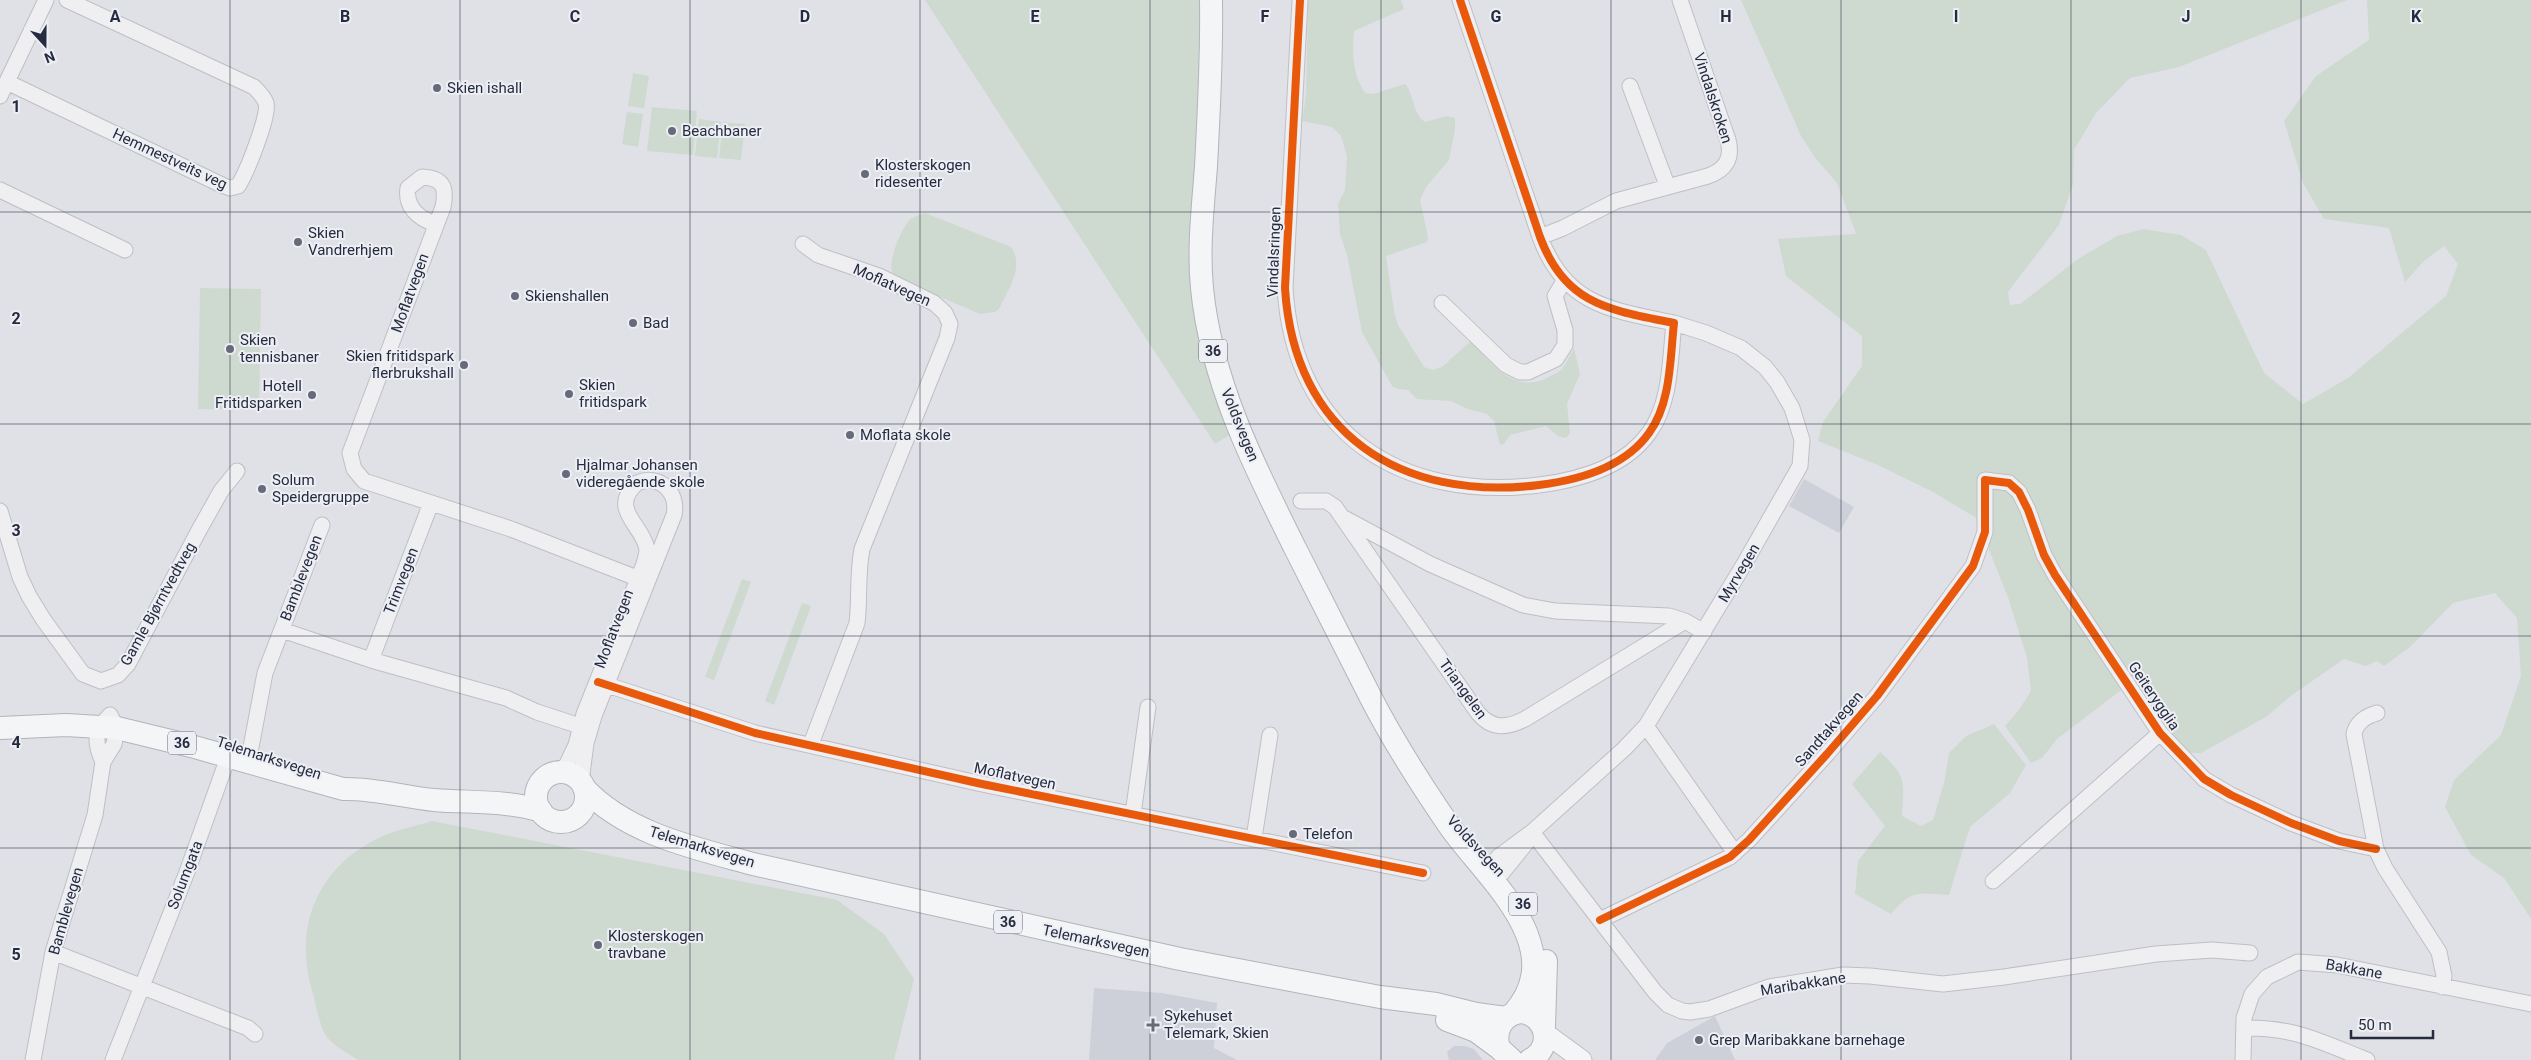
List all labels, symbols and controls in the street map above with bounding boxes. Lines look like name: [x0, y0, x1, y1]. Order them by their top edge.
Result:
text: A: [110, 7, 121, 26]
text: B: [340, 7, 350, 26]
text: C: [570, 7, 580, 26]
text: D: [800, 7, 810, 26]
text: E: [1031, 7, 1040, 26]
text: F: [1261, 7, 1270, 26]
text: G: [1491, 7, 1502, 26]
text: H: [1720, 7, 1732, 26]
text: I: [1954, 7, 1958, 26]
text: J: [2182, 7, 2190, 26]
text: K: [2411, 7, 2422, 26]
north arrow: [20, 20, 70, 70]
text: N: [42, 48, 57, 66]
street label: Vindalskroken: [1690, 50, 1736, 146]
place label: Skien ishall: [447, 79, 522, 97]
marker: Skien ishall: [431, 82, 443, 94]
text: 1: [11, 97, 21, 116]
place label: Beachbaner: [682, 122, 761, 140]
street label: Hemmestveits veg: [110, 125, 230, 193]
marker: Beachbaner: [666, 125, 678, 137]
place label: Klosterskogen ridesenter: [875, 156, 971, 191]
marker: Klosterskogen ridesenter: [859, 168, 871, 180]
street label: Vindalsringen: [1263, 206, 1285, 298]
place label: Skien Vandrerhjem: [308, 224, 393, 259]
marker: Skien Vandrerhjem: [292, 236, 304, 248]
street label: Moflatvegen: [387, 251, 433, 335]
street label: Moflatvegen: [850, 260, 934, 310]
place label: Skienshallen: [525, 287, 609, 305]
marker: Skienshallen: [509, 290, 521, 302]
text: 2: [11, 309, 21, 328]
place label: Bad: [643, 314, 669, 332]
marker: Bad: [627, 317, 639, 329]
place label: Skien tennisbaner: [240, 331, 319, 366]
road number: 36: [1199, 340, 1227, 362]
marker: Skien tennisbaner: [224, 343, 236, 355]
place label: Skien fritidspark flerbrukshall: [346, 347, 454, 382]
marker: Skien fritidspark flerbrukshall: [458, 359, 470, 371]
place label: Skien fritidspark: [579, 376, 647, 411]
place label: Hotell Fritidsparken: [215, 377, 302, 412]
street label: Voldsvegen: [1217, 386, 1263, 464]
marker: Skien fritidspark: [563, 388, 575, 400]
marker: Hotell Fritidsparken: [306, 389, 318, 401]
place label: Moflata skole: [860, 426, 951, 444]
marker: Moflata skole: [844, 429, 856, 441]
place label: Hjalmar Johansen videregående skole: [576, 456, 705, 491]
marker: Hjalmar Johansen videregående skole: [560, 468, 572, 480]
place label: Solum Speidergruppe: [272, 471, 369, 506]
marker: Solum Speidergruppe: [256, 483, 268, 495]
text: 3: [11, 521, 21, 540]
street label: Bamblevegen: [276, 533, 326, 623]
street label: Gamle Bjørntvedtveg: [117, 539, 199, 669]
street label: Myrvegen: [1714, 540, 1764, 606]
street label: Trimvegen: [380, 545, 422, 617]
street label: Moflatvegen: [591, 587, 637, 671]
street label: Triangelen: [1435, 655, 1491, 723]
street label: Geiterygglia: [2124, 658, 2184, 734]
street label: Sandtakvegen: [1791, 688, 1867, 770]
road number: 36: [168, 731, 196, 754]
text: 4: [11, 733, 21, 752]
street label: Telemarksvegen: [214, 733, 324, 783]
street label: Moflatvegen: [973, 759, 1057, 793]
street label: Voldsvegen: [1443, 812, 1509, 880]
street label: Telemarksvegen: [647, 822, 757, 872]
place label: Telefon: [1303, 825, 1353, 843]
marker: Telefon: [1287, 828, 1299, 840]
street label: Solumgata: [164, 838, 206, 912]
street label: Bamblevegen: [45, 865, 87, 957]
road number: 36: [1509, 892, 1537, 916]
road number: 36: [994, 910, 1022, 934]
street label: Telemarksvegen: [1041, 921, 1151, 961]
place label: Klosterskogen travbane: [608, 927, 704, 962]
marker: Klosterskogen travbane: [592, 939, 604, 951]
text: 5: [11, 945, 21, 964]
street label: Bakkane: [2324, 955, 2384, 983]
street label: Maribakkane: [1759, 968, 1847, 1000]
place label: Sykehuset Telemark, Skien: [1164, 1007, 1269, 1042]
scale bar: [2351, 1008, 2434, 1040]
text: 50 m: [2358, 1016, 2392, 1034]
marker: Sykehuset Telemark, Skien: [1146, 1018, 1160, 1032]
place label: Grep Maribakkane barnehage: [1709, 1031, 1905, 1049]
marker: Grep Maribakkane barnehage: [1693, 1034, 1705, 1046]

